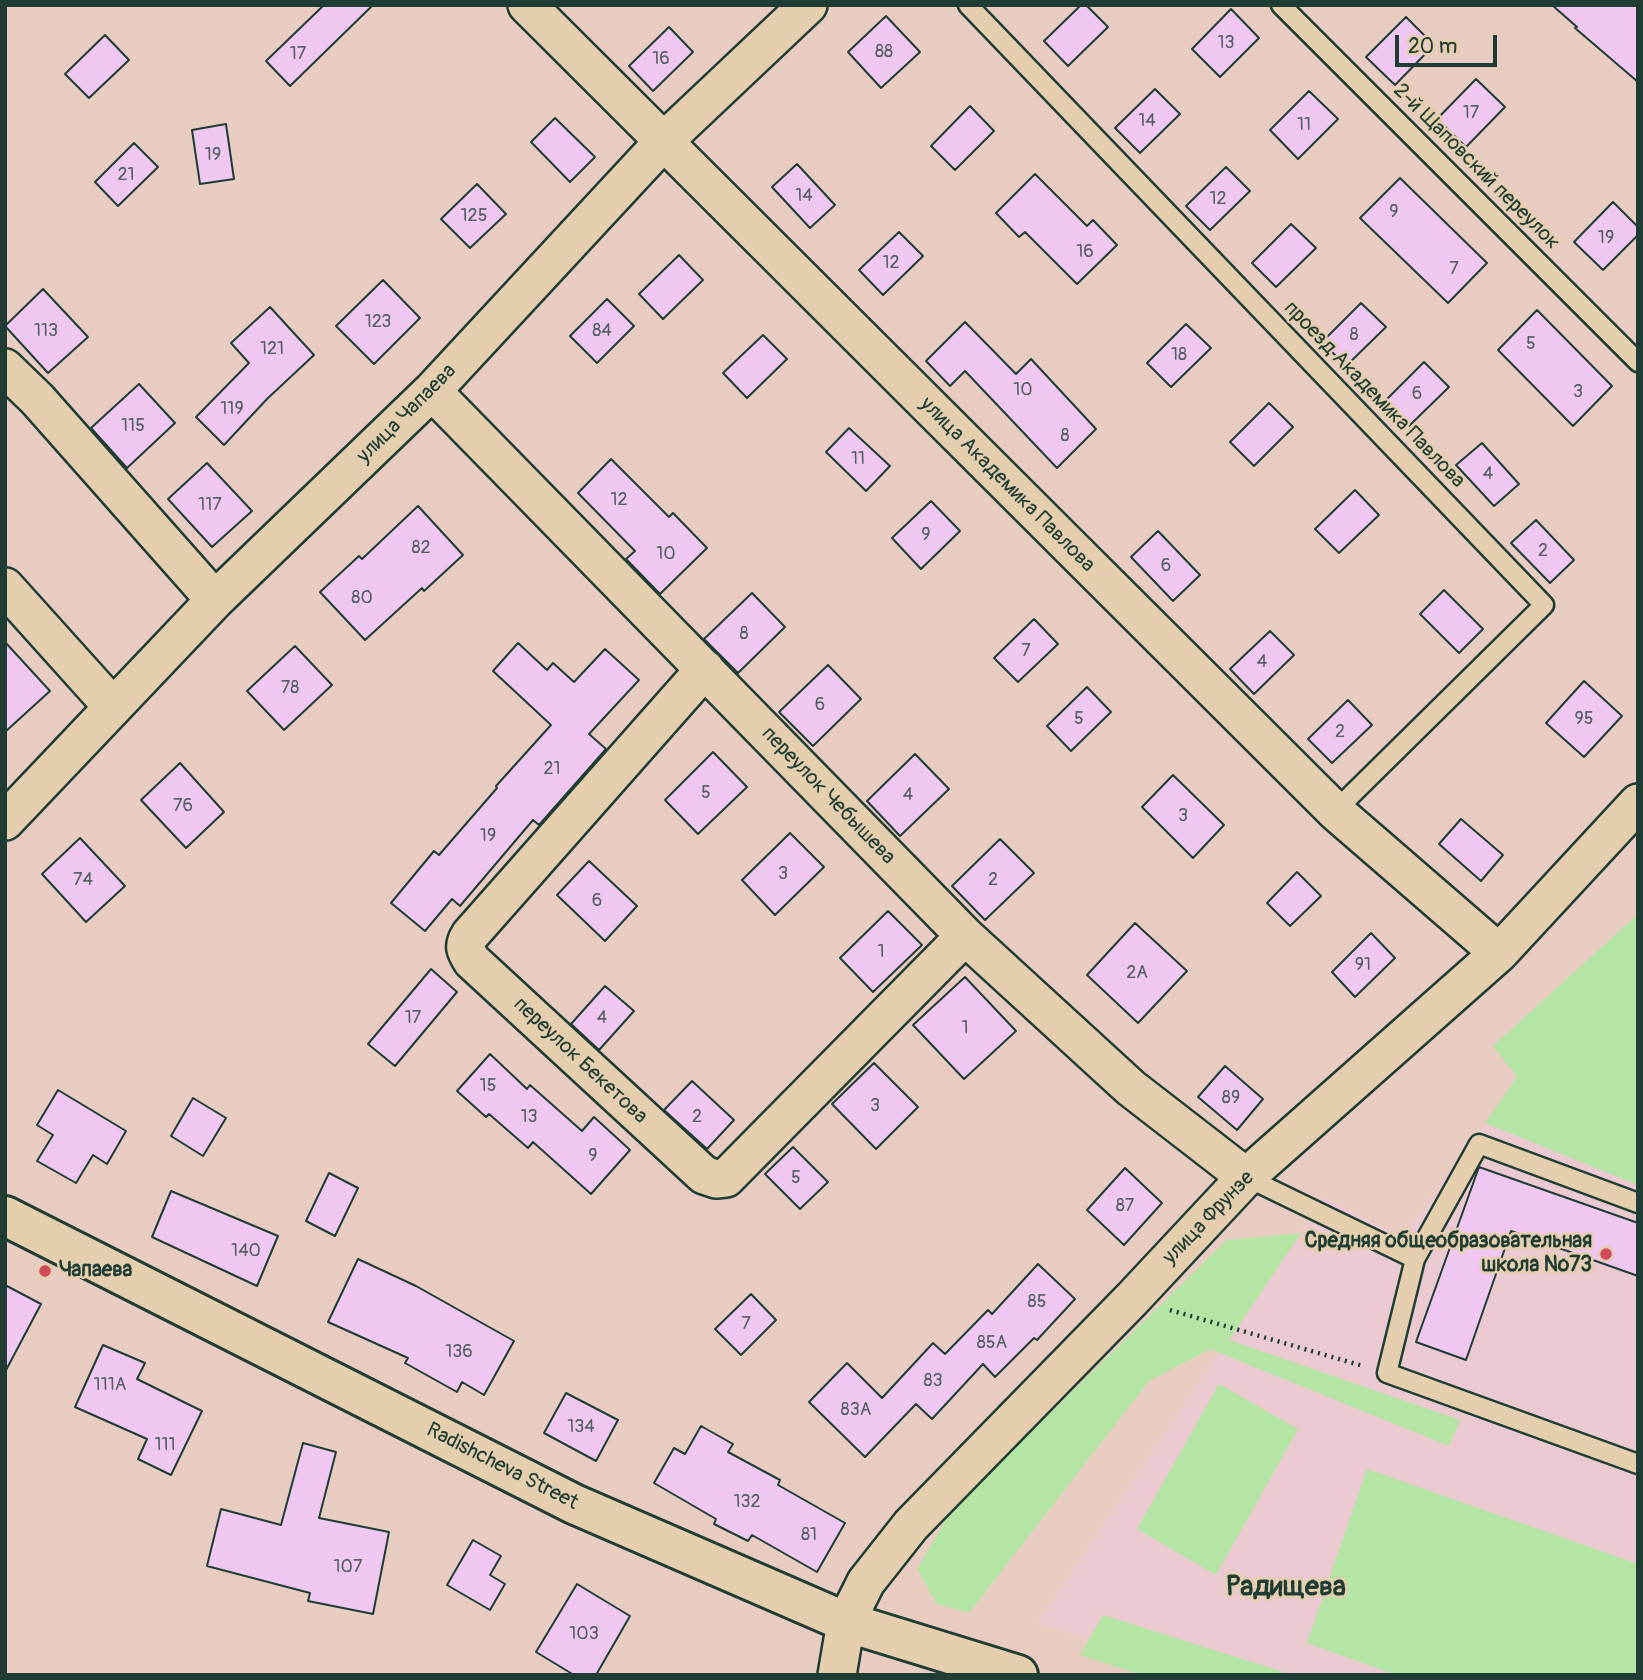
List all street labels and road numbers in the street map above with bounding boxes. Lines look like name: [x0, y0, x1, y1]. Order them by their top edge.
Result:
street label: 2-й Щаповский переулок: [1388, 79, 1564, 255]
street label: проезд Академика Павлова: [1278, 296, 1470, 494]
street label: улица Чапаева: [352, 359, 462, 469]
street label: улица Академика Павлова: [914, 392, 1100, 578]
street label: переулок Чебышева: [756, 722, 900, 870]
street label: переулок Бекетова: [508, 992, 652, 1130]
street label: улица Фрунзе: [1158, 1166, 1260, 1270]
street label: Radishcheva Street: [422, 1418, 582, 1516]

